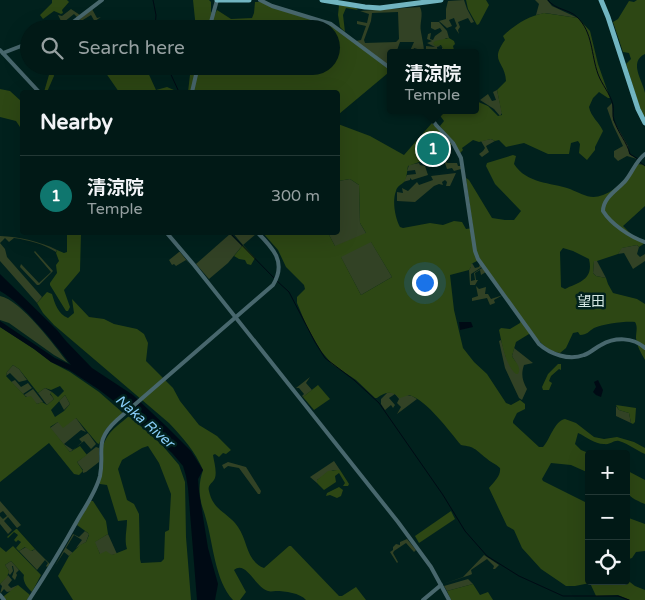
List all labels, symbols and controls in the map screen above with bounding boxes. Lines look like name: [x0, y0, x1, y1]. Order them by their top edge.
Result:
search box: [20, 20, 340, 75]
icon: search: [38, 34, 66, 62]
text: Search here: [78, 37, 185, 59]
popup: [387, 49, 479, 114]
text: 清涼院: [404, 63, 462, 85]
text: Temple: [404, 85, 460, 105]
text: Nearby: [40, 110, 113, 135]
pin: 1: [417, 130, 449, 168]
text: 清涼院: [87, 177, 144, 199]
text: 1: [51, 186, 61, 206]
text: 300 m: [271, 186, 320, 206]
text: Temple: [87, 199, 143, 219]
your location: [412, 270, 438, 296]
district label: 望田: [577, 293, 605, 310]
water label: Naka River: [112, 391, 179, 453]
map controls: [585, 450, 630, 585]
button: +: [585, 450, 630, 495]
button: −: [585, 495, 630, 540]
button: locate: [585, 540, 630, 585]

